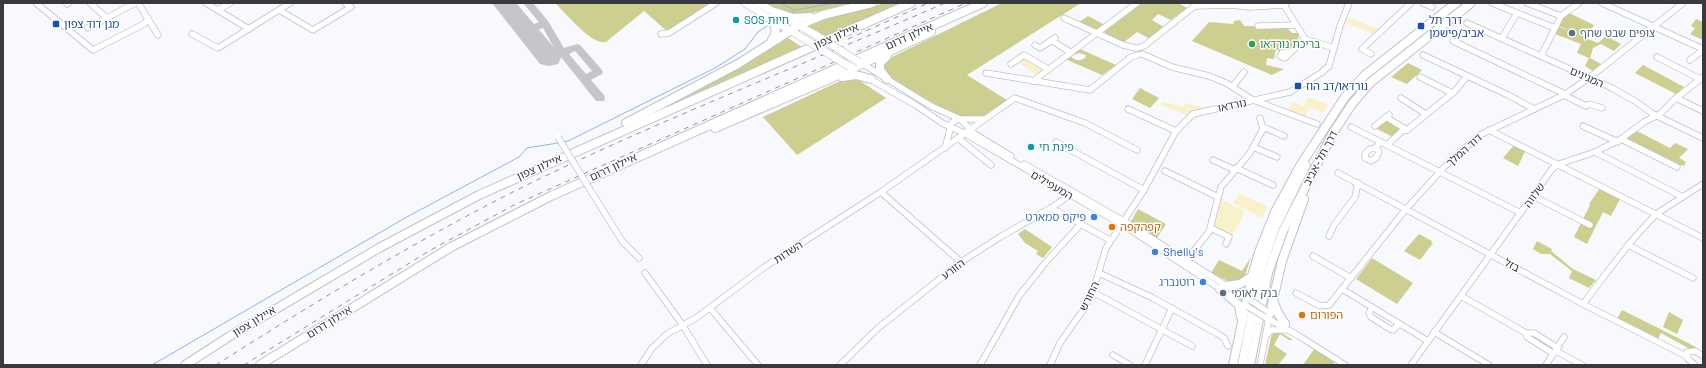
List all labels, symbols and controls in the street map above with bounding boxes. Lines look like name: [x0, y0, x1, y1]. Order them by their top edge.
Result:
place label: SOS חיות: [744, 13, 789, 27]
place label: דרך תל אביב/פישמן: [1429, 13, 1484, 40]
marker: SOS חיות: [731, 15, 741, 25]
place label: מגן דוד צפון: [64, 17, 119, 31]
marker: מגן דוד צפון: [51, 19, 61, 29]
street label: איילון דרום: [883, 19, 935, 53]
street label: איילון צפון: [811, 20, 861, 52]
marker: דרך תל אביב/פישמן: [1416, 21, 1426, 31]
place label: צופים שבט שחף: [1580, 26, 1655, 40]
marker: צופים שבט שחף: [1567, 28, 1577, 38]
place label: בריכת נורדאו: [1260, 37, 1320, 51]
marker: בריכת נורדאו: [1247, 39, 1257, 49]
street label: המגינים: [1568, 63, 1606, 91]
place label: נורדאו/דב הוז: [1306, 79, 1368, 93]
marker: נורדאו/דב הוז: [1293, 81, 1303, 91]
street label: נורדאו: [1216, 95, 1248, 115]
street label: דרך תל-אביב: [1300, 128, 1340, 188]
street label: דוד המלך: [1443, 130, 1485, 170]
place label: פינת חי: [1039, 140, 1074, 154]
marker: פינת חי: [1026, 142, 1036, 152]
street label: איילון דרום: [587, 150, 639, 184]
street label: איילון צפון: [514, 151, 564, 183]
street label: המעפילים: [1028, 167, 1076, 203]
street label: שלווה: [1520, 180, 1548, 210]
place label: פיקס סמארט: [1026, 210, 1086, 224]
marker: פיקס סמארט: [1089, 212, 1099, 222]
place label: קפהקפה: [1120, 220, 1161, 234]
marker: קפהקפה: [1107, 222, 1117, 232]
street label: השדות: [771, 237, 805, 267]
place label: Shelly's: [1163, 245, 1204, 259]
marker: Shelly's: [1150, 247, 1160, 257]
street label: בזל: [1502, 255, 1522, 275]
street label: הזורע: [938, 256, 968, 282]
place label: רוטנברג: [1159, 275, 1195, 289]
marker: רוטנברג: [1198, 277, 1208, 287]
street label: החורש: [1076, 279, 1102, 313]
place label: בנק לאומי: [1231, 286, 1278, 300]
marker: בנק לאומי: [1218, 288, 1228, 298]
street label: איילון צפון: [230, 303, 278, 339]
street label: איילון דרום: [304, 303, 354, 341]
place label: הפורום: [1310, 308, 1343, 322]
marker: הפורום: [1297, 310, 1307, 320]

